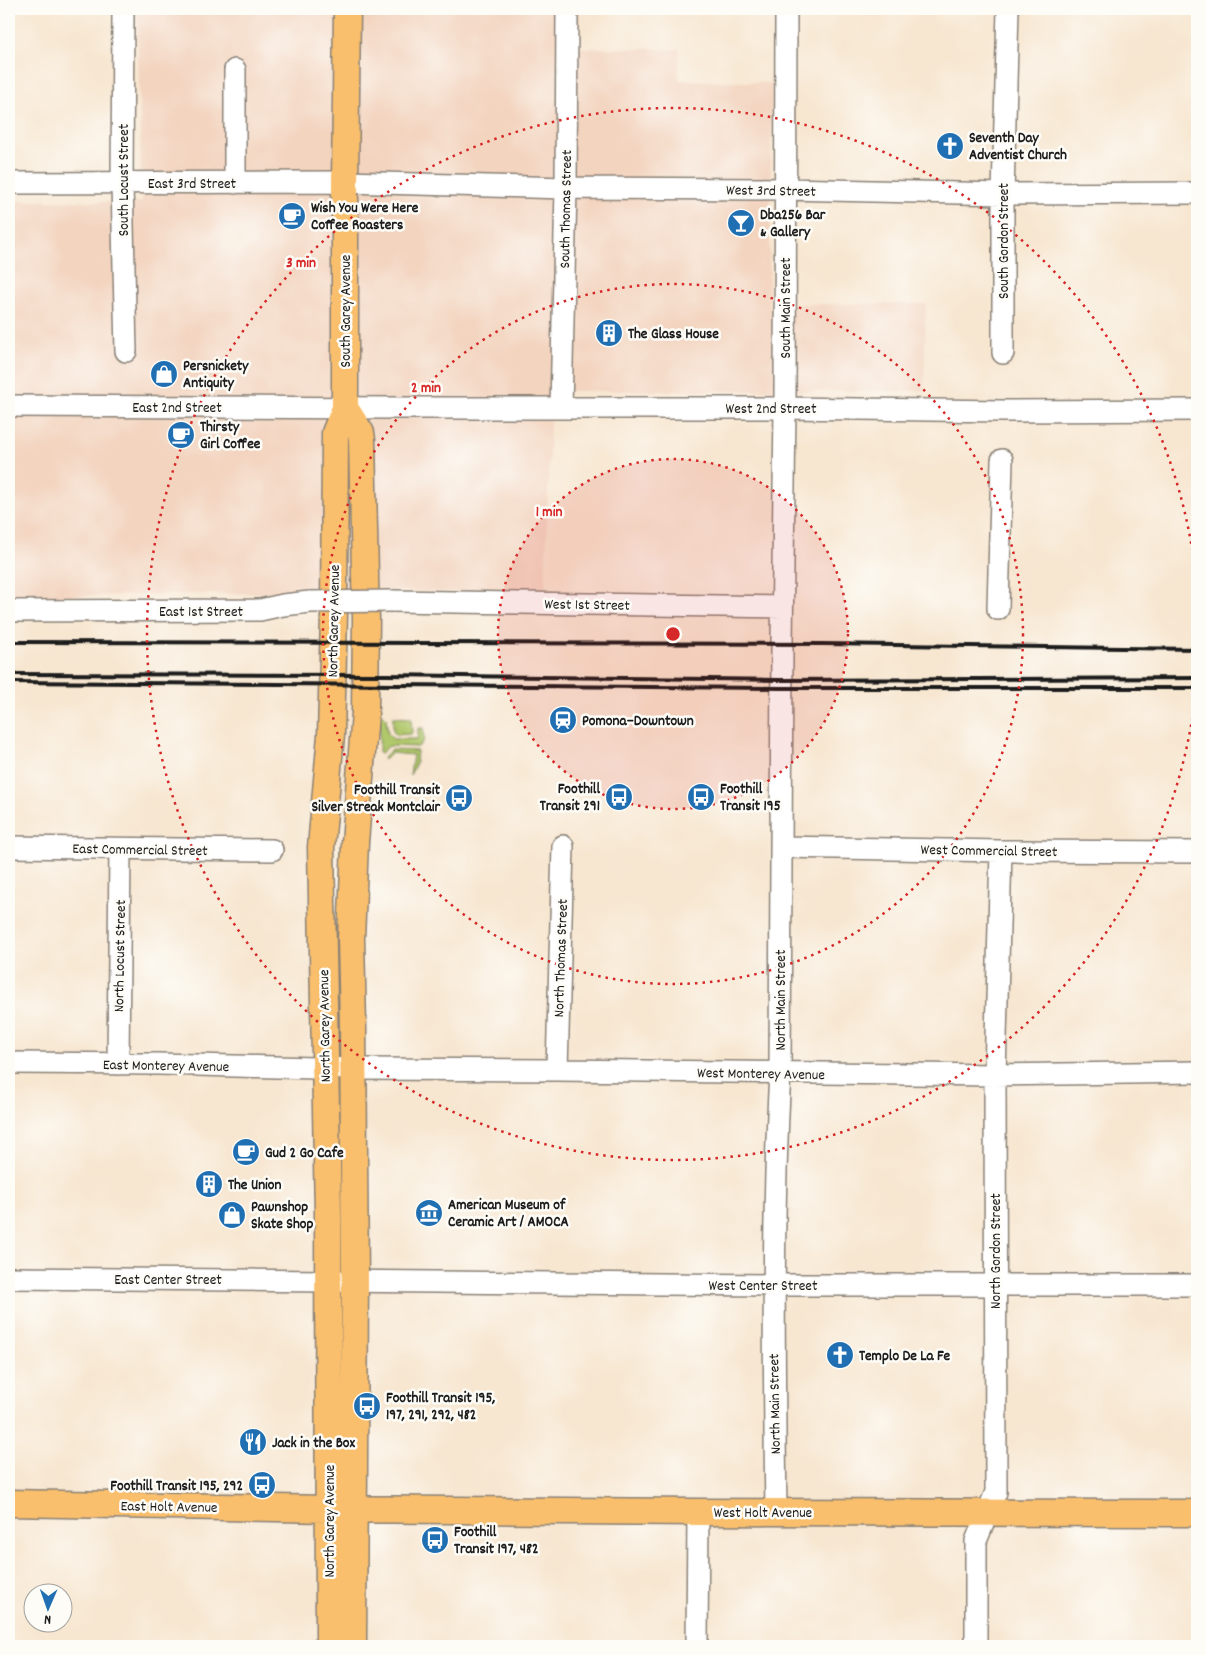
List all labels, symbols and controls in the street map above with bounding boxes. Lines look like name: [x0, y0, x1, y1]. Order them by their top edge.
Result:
street label: South Locust Street: [114, 123, 136, 236]
place label: Seventh Day Adventist Church: [969, 128, 1067, 167]
church icon: Seventh Day Adventist Church: [935, 131, 965, 161]
street label: South Thomas Street: [555, 149, 579, 269]
street label: East 3rd Street: [148, 174, 237, 196]
street label: West 3rd Street: [726, 180, 816, 204]
street label: South Gordon Street: [994, 183, 1016, 299]
place label: Wish You Were Here Coffee Roasters: [311, 198, 419, 237]
cafe icon: Wish You Were Here Coffee Roasters: [277, 201, 307, 231]
place label: Dba256 Bar & Gallery: [760, 205, 826, 244]
bar icon: Dba256 Bar & Gallery: [726, 208, 756, 238]
text: 3 min: [286, 253, 316, 275]
street label: South Garey Avenue: [336, 254, 358, 367]
street label: South Main Street: [776, 257, 798, 358]
building icon: The Glass House: [594, 318, 624, 348]
place label: The Glass House: [628, 324, 719, 346]
place label: Persnickety Antiquity: [183, 356, 249, 395]
shop icon: Persnickety Antiquity: [149, 359, 179, 389]
text: 2 min: [411, 378, 441, 400]
street label: East 2nd Street: [132, 398, 222, 420]
street label: West 2nd Street: [726, 399, 817, 421]
place label: Thirsty Girl Coffee: [200, 417, 261, 456]
cafe icon: Thirsty Girl Coffee: [166, 420, 196, 450]
text: 1 min: [536, 502, 562, 524]
street label: North Garey Avenue: [323, 564, 347, 678]
street label: West 1st Street: [544, 594, 630, 618]
street label: East 1st Street: [159, 602, 244, 624]
centre of rings: [664, 625, 682, 643]
station icon: Pomona–Downtown: [548, 705, 578, 735]
place label: Pomona–Downtown: [582, 711, 694, 733]
place label: Foothill Transit 291: [540, 779, 600, 818]
place label: Foothill Transit 195: [720, 779, 781, 818]
place label: Foothill Transit Silver Streak Montclair: [311, 780, 440, 819]
bus stop icon: Foothill Transit 291: [604, 782, 634, 812]
bus stop icon: Foothill Transit 195: [686, 782, 716, 812]
bus stop icon: Foothill Transit Silver Streak Montclair: [444, 783, 474, 813]
street label: East Commercial Street: [72, 839, 208, 863]
street label: West Commercial Street: [920, 840, 1058, 864]
street label: North Thomas Street: [549, 898, 575, 1018]
street label: North Locust Street: [109, 899, 133, 1012]
street label: North Main Street: [771, 949, 793, 1050]
street label: North Garey Avenue: [314, 969, 338, 1083]
street label: East Monterey Avenue: [103, 1055, 230, 1079]
street label: West Monterey Avenue: [697, 1063, 825, 1087]
cafe icon: Gud 2 Go Cafe: [231, 1137, 261, 1167]
place label: Gud 2 Go Cafe: [265, 1143, 344, 1165]
building icon: The Union: [194, 1169, 224, 1199]
place label: The Union: [228, 1175, 281, 1197]
street label: North Gordon Street: [986, 1193, 1008, 1309]
place label: American Museum of Ceramic Art / AMOCA: [448, 1195, 569, 1234]
place label: Pawnshop Skate Shop: [251, 1197, 314, 1236]
museum icon: American Museum of Ceramic Art / AMOCA: [414, 1198, 444, 1228]
shop icon: Pawnshop Skate Shop: [217, 1200, 247, 1230]
street label: East Center Street: [114, 1270, 222, 1292]
street label: West Center Street: [708, 1276, 818, 1298]
church icon: Templo De La Fe: [825, 1340, 855, 1370]
place label: Templo De La Fe: [859, 1346, 951, 1368]
street label: North Main Street: [764, 1353, 788, 1455]
place label: Foothill Transit 195, 197, 291, 292, 482: [386, 1388, 495, 1427]
bus stop icon: Foothill Transit 195, 197, 291, 292, 482: [352, 1391, 382, 1421]
restaurant icon: Jack in the Box: [238, 1427, 268, 1457]
place label: Jack in the Box: [272, 1433, 355, 1455]
street label: North Garey Avenue: [320, 1464, 342, 1577]
bus stop icon: Foothill Transit 195, 292: [247, 1470, 277, 1500]
place label: Foothill Transit 195, 292: [110, 1476, 243, 1498]
street label: East Holt Avenue: [120, 1496, 218, 1520]
street label: West Holt Avenue: [714, 1503, 813, 1525]
place label: Foothill Transit 197, 482: [454, 1522, 539, 1561]
bus stop icon: Foothill Transit 197, 482: [420, 1525, 450, 1555]
north arrow: [22, 1582, 72, 1632]
text: N: [44, 1609, 51, 1629]

